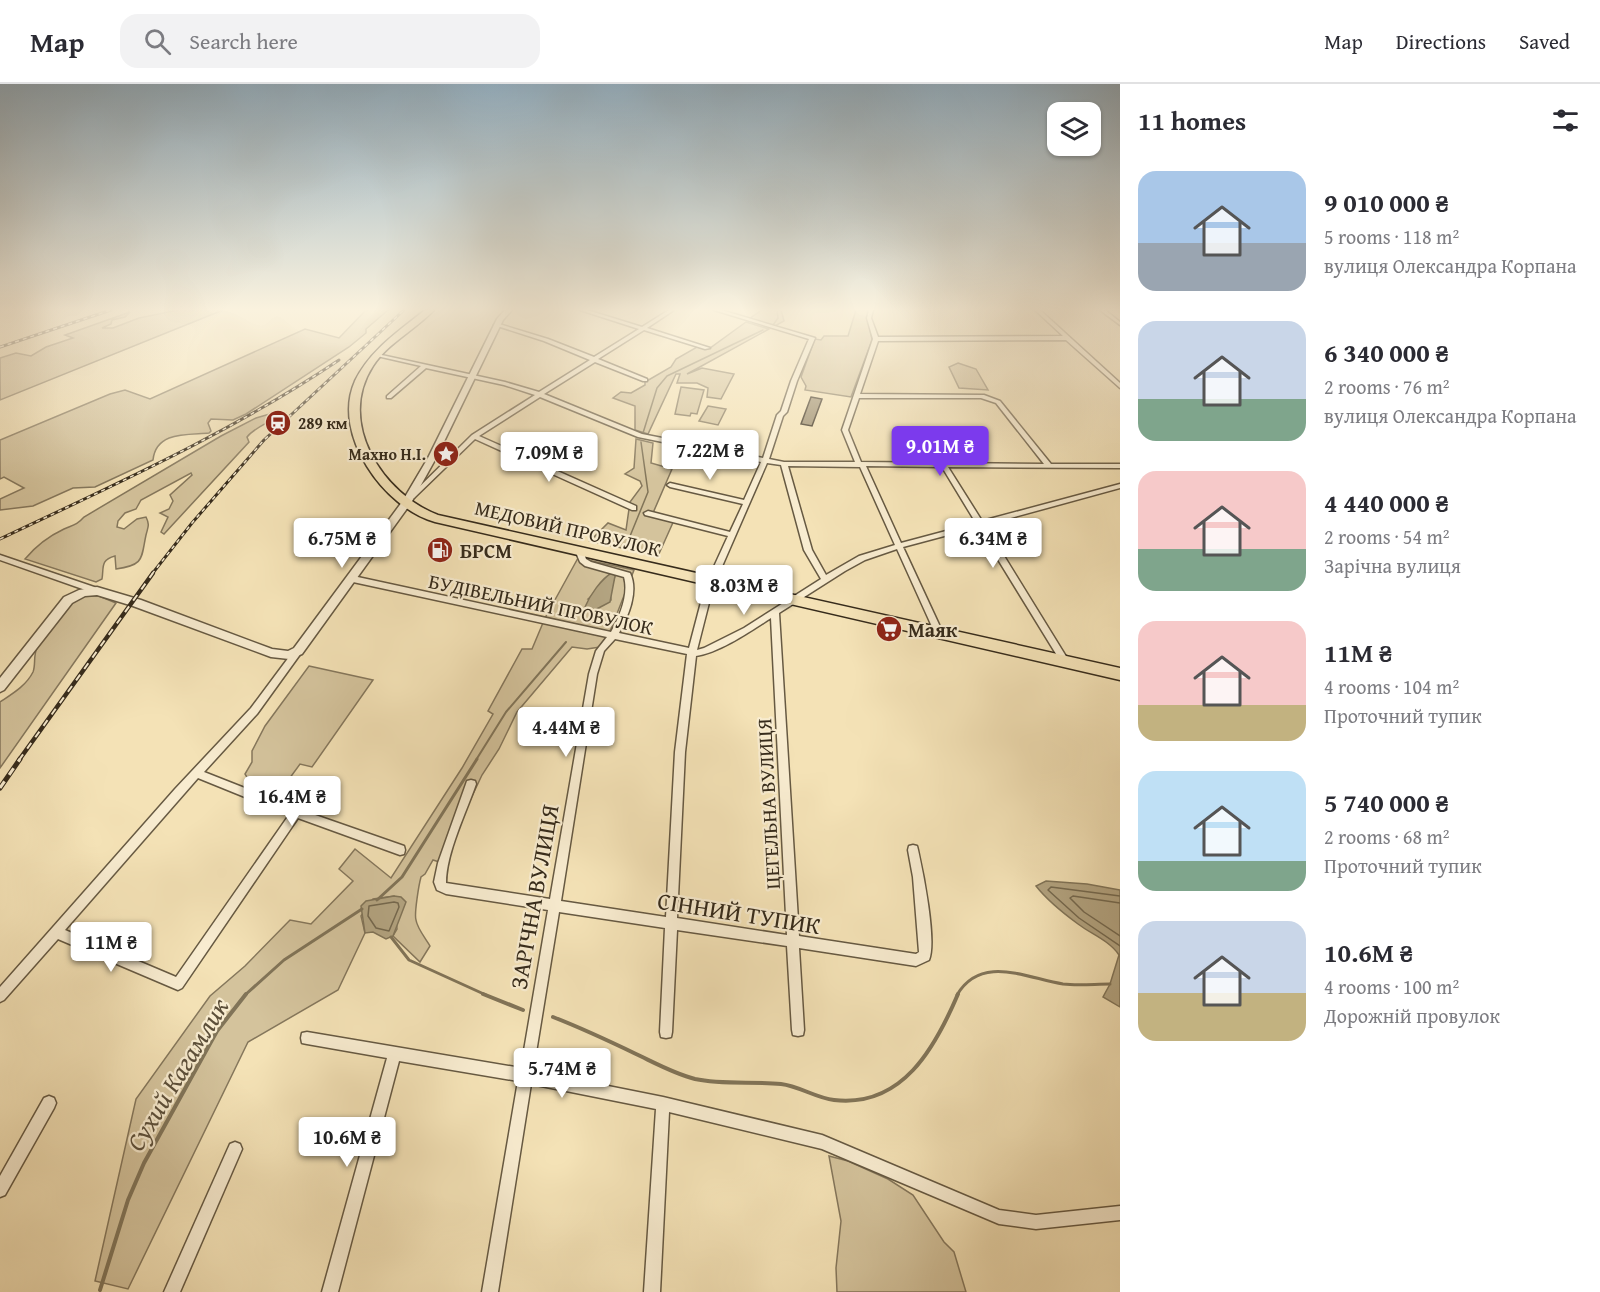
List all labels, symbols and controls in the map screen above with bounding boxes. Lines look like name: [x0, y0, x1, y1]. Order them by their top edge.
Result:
search box: [120, 14, 540, 68]
text: Map: [30, 21, 84, 62]
icon: search: [141, 25, 174, 58]
text: Search here: [189, 25, 298, 57]
text: Map: [1324, 26, 1363, 57]
text: Directions: [1396, 26, 1486, 57]
text: Saved: [1519, 26, 1570, 57]
text: 11 homes: [1138, 101, 1246, 140]
map controls: [1047, 102, 1101, 156]
button: layers: [1047, 102, 1101, 156]
icon: filters: [1549, 104, 1582, 137]
text: 9 010 000 ₴: [1324, 183, 1449, 222]
icon: home: [1186, 195, 1258, 267]
text: 5 rooms · 118 m²: [1324, 222, 1459, 251]
text: вулиця Олександра Корпана: [1324, 251, 1577, 280]
text: 6 340 000 ₴: [1324, 333, 1449, 372]
icon: home: [1186, 345, 1258, 417]
text: 2 rooms · 76 m²: [1324, 372, 1450, 401]
text: вулиця Олександра Корпана: [1324, 401, 1577, 430]
station icon: 289 км: [263, 408, 293, 438]
place label: 289 км: [298, 411, 348, 435]
pin: 9.01M ₴: [885, 426, 995, 477]
pin: 7.22M ₴: [655, 430, 765, 481]
text: 9.01M ₴: [906, 431, 974, 460]
pin: 7.09M ₴: [494, 432, 604, 483]
text: 7.22M ₴: [676, 435, 744, 464]
text: 7.09M ₴: [515, 437, 583, 466]
place icon: Махно Н.І.: [431, 439, 461, 469]
place label: Махно Н.І.: [349, 442, 426, 466]
text: 4 440 000 ₴: [1324, 483, 1449, 522]
street label: МЕДОВИЙ ПРОВУЛОК: [472, 493, 664, 564]
icon: home: [1186, 495, 1258, 567]
pin: 6.75M ₴: [287, 518, 397, 569]
pin: 6.34M ₴: [938, 518, 1048, 569]
text: 2 rooms · 54 m²: [1324, 522, 1450, 551]
text: 6.75M ₴: [308, 523, 376, 552]
text: 6.34M ₴: [959, 523, 1027, 552]
fuel station icon: БРСМ: [425, 535, 455, 565]
place label: БРСМ: [460, 536, 512, 565]
text: Зарічна вулиця: [1324, 551, 1461, 580]
pin: 8.03M ₴: [689, 565, 799, 616]
street label: БУДІВЕЛЬНИЙ ПРОВУЛОК: [426, 566, 657, 642]
text: 8.03M ₴: [710, 570, 778, 599]
supermarket icon: Маяк: [874, 614, 904, 644]
place label: Маяк: [908, 615, 958, 644]
text: 11M ₴: [1324, 633, 1393, 672]
icon: home: [1186, 645, 1258, 717]
text: 4 rooms · 104 m²: [1324, 672, 1459, 701]
text: Проточний тупик: [1324, 701, 1482, 730]
pin: 4.44M ₴: [511, 707, 621, 758]
text: 4.44M ₴: [532, 712, 600, 741]
street label: ЦЕГЕЛЬНА ВУЛИЦЯ: [749, 718, 787, 890]
pin: 16.4M ₴: [237, 776, 347, 827]
text: 16.4M ₴: [258, 781, 326, 810]
text: 5 740 000 ₴: [1324, 783, 1449, 822]
icon: home: [1186, 795, 1258, 867]
street label: ЗАРІЧНА ВУЛИЦЯ: [501, 802, 567, 992]
text: 2 rooms · 68 m²: [1324, 822, 1450, 851]
text: Проточний тупик: [1324, 851, 1482, 880]
street label: СІННИЙ ТУПИК: [655, 883, 823, 943]
pin: 11M ₴: [69, 922, 153, 973]
text: 11M ₴: [85, 927, 137, 956]
text: 10.6M ₴: [1324, 933, 1413, 972]
icon: home: [1186, 945, 1258, 1017]
text: 4 rooms · 100 m²: [1324, 972, 1459, 1001]
water label: Сухий Кагамлик: [116, 990, 238, 1158]
text: Дорожній провулок: [1324, 1001, 1500, 1030]
pin: 5.74M ₴: [507, 1048, 617, 1099]
text: 5.74M ₴: [528, 1053, 596, 1082]
pin: 10.6M ₴: [292, 1117, 402, 1168]
text: 10.6M ₴: [313, 1122, 381, 1151]

